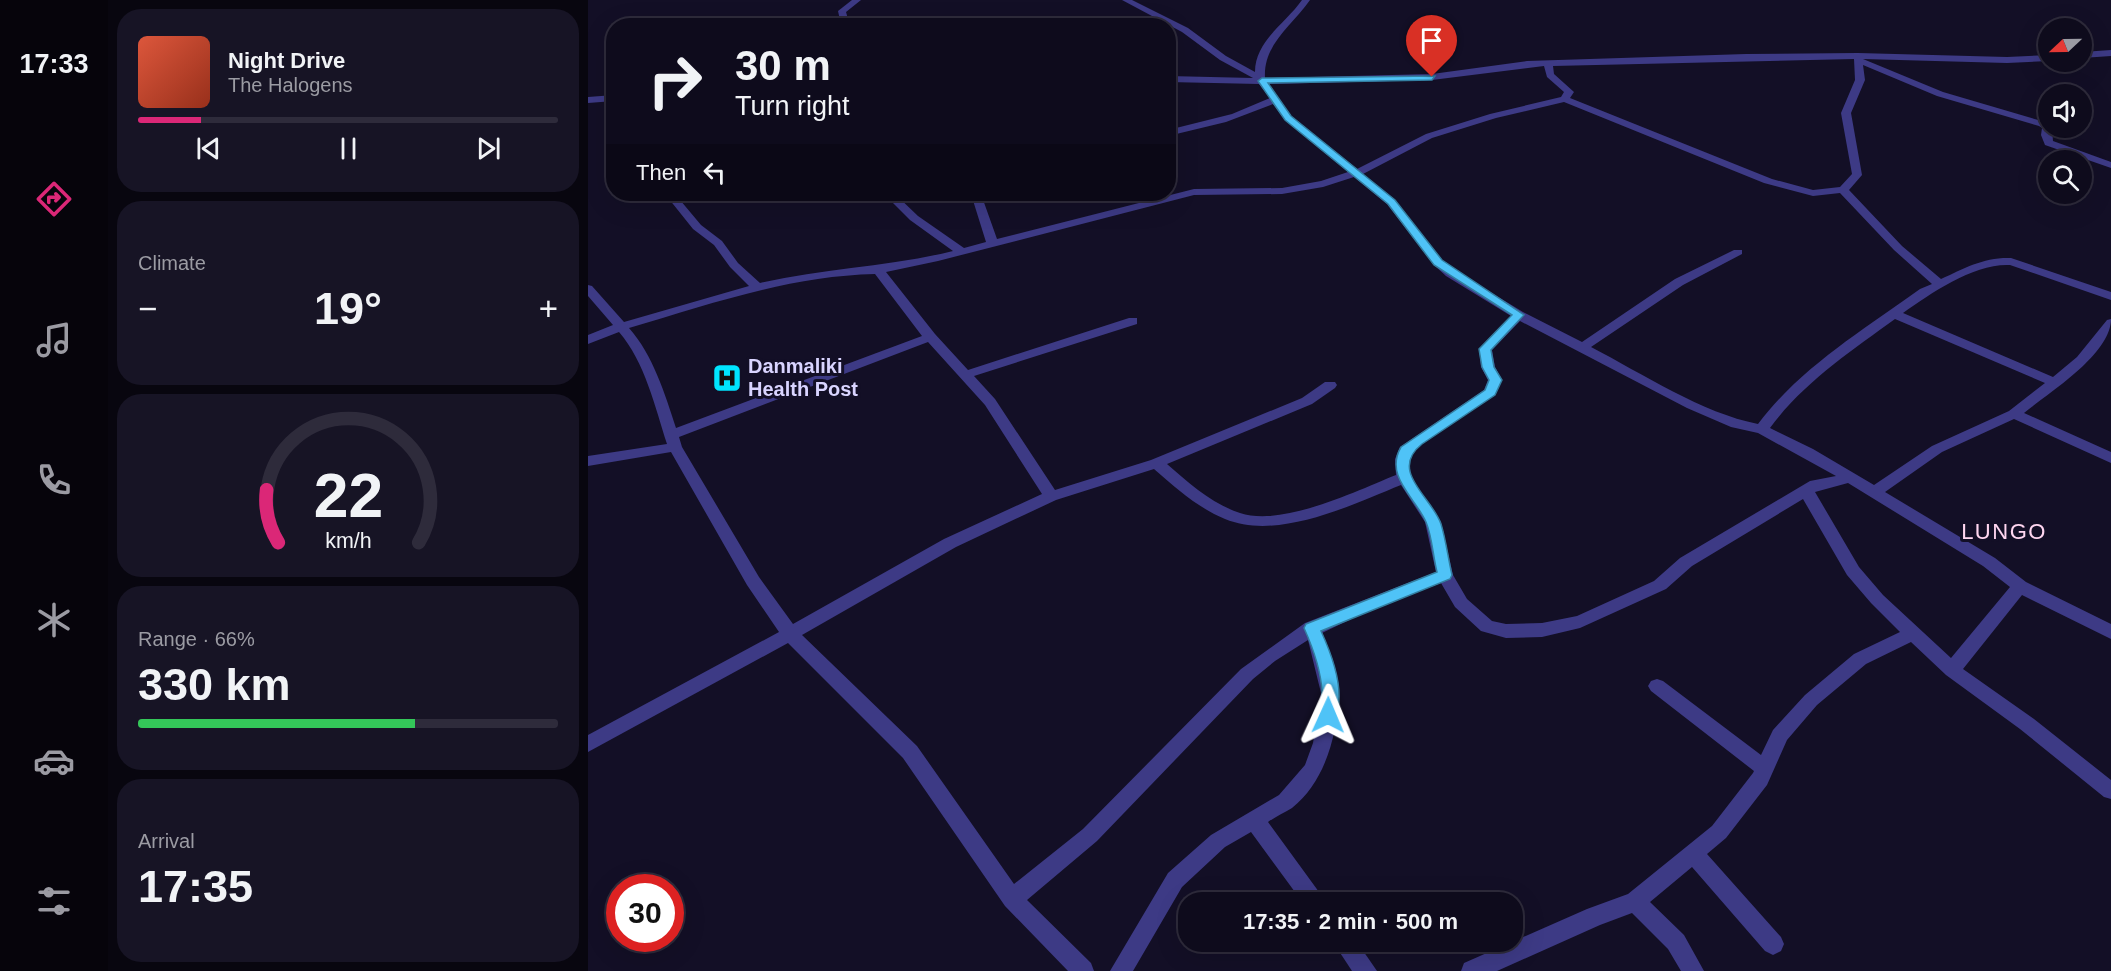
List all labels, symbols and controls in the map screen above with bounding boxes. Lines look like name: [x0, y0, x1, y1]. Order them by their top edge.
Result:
pin: [1406, 15, 1457, 77]
north arrow: [2038, 18, 2092, 72]
map controls: [2038, 18, 2092, 204]
icon: arrive: [1415, 24, 1448, 57]
icon: right: [636, 42, 714, 120]
text: 30 m: [735, 42, 831, 89]
text: Night Drive: [228, 48, 345, 73]
text: 17:33: [19, 49, 89, 79]
text: The Halogens: [228, 74, 353, 96]
button: sound: [2038, 84, 2092, 138]
text: Turn right: [735, 91, 850, 121]
icon: previous: [192, 132, 225, 165]
icon: pause: [332, 132, 365, 165]
icon: next: [472, 132, 505, 165]
button: search: [2038, 150, 2092, 204]
icon: left: [698, 156, 731, 189]
text: Then: [636, 160, 686, 185]
icon: directions: [33, 178, 75, 220]
text: Climate: [138, 252, 206, 274]
text: 19°: [314, 283, 382, 334]
text: −: [138, 290, 157, 327]
text: +: [539, 290, 558, 327]
icon: music: [33, 319, 75, 361]
place label: Danmaliki Health Post: [748, 355, 858, 400]
hospital icon: Danmaliki Health Post: [711, 362, 743, 394]
icon: phone: [33, 459, 75, 501]
text: 22: [313, 461, 383, 530]
district label: LUNGO: [1961, 519, 2047, 544]
text: km/h: [325, 529, 371, 553]
icon: climate: [33, 599, 75, 641]
text: Range · 66%: [138, 628, 255, 650]
text: 330 km: [138, 659, 291, 710]
position arrow: [1296, 683, 1360, 747]
icon: car: [33, 740, 75, 782]
text: Arrival: [138, 830, 195, 852]
text: 17:35: [138, 861, 253, 912]
speed limit sign: 30: [606, 874, 684, 952]
icon: filters: [33, 880, 75, 922]
text: 17:35 · 2 min · 500 m: [1243, 909, 1458, 934]

